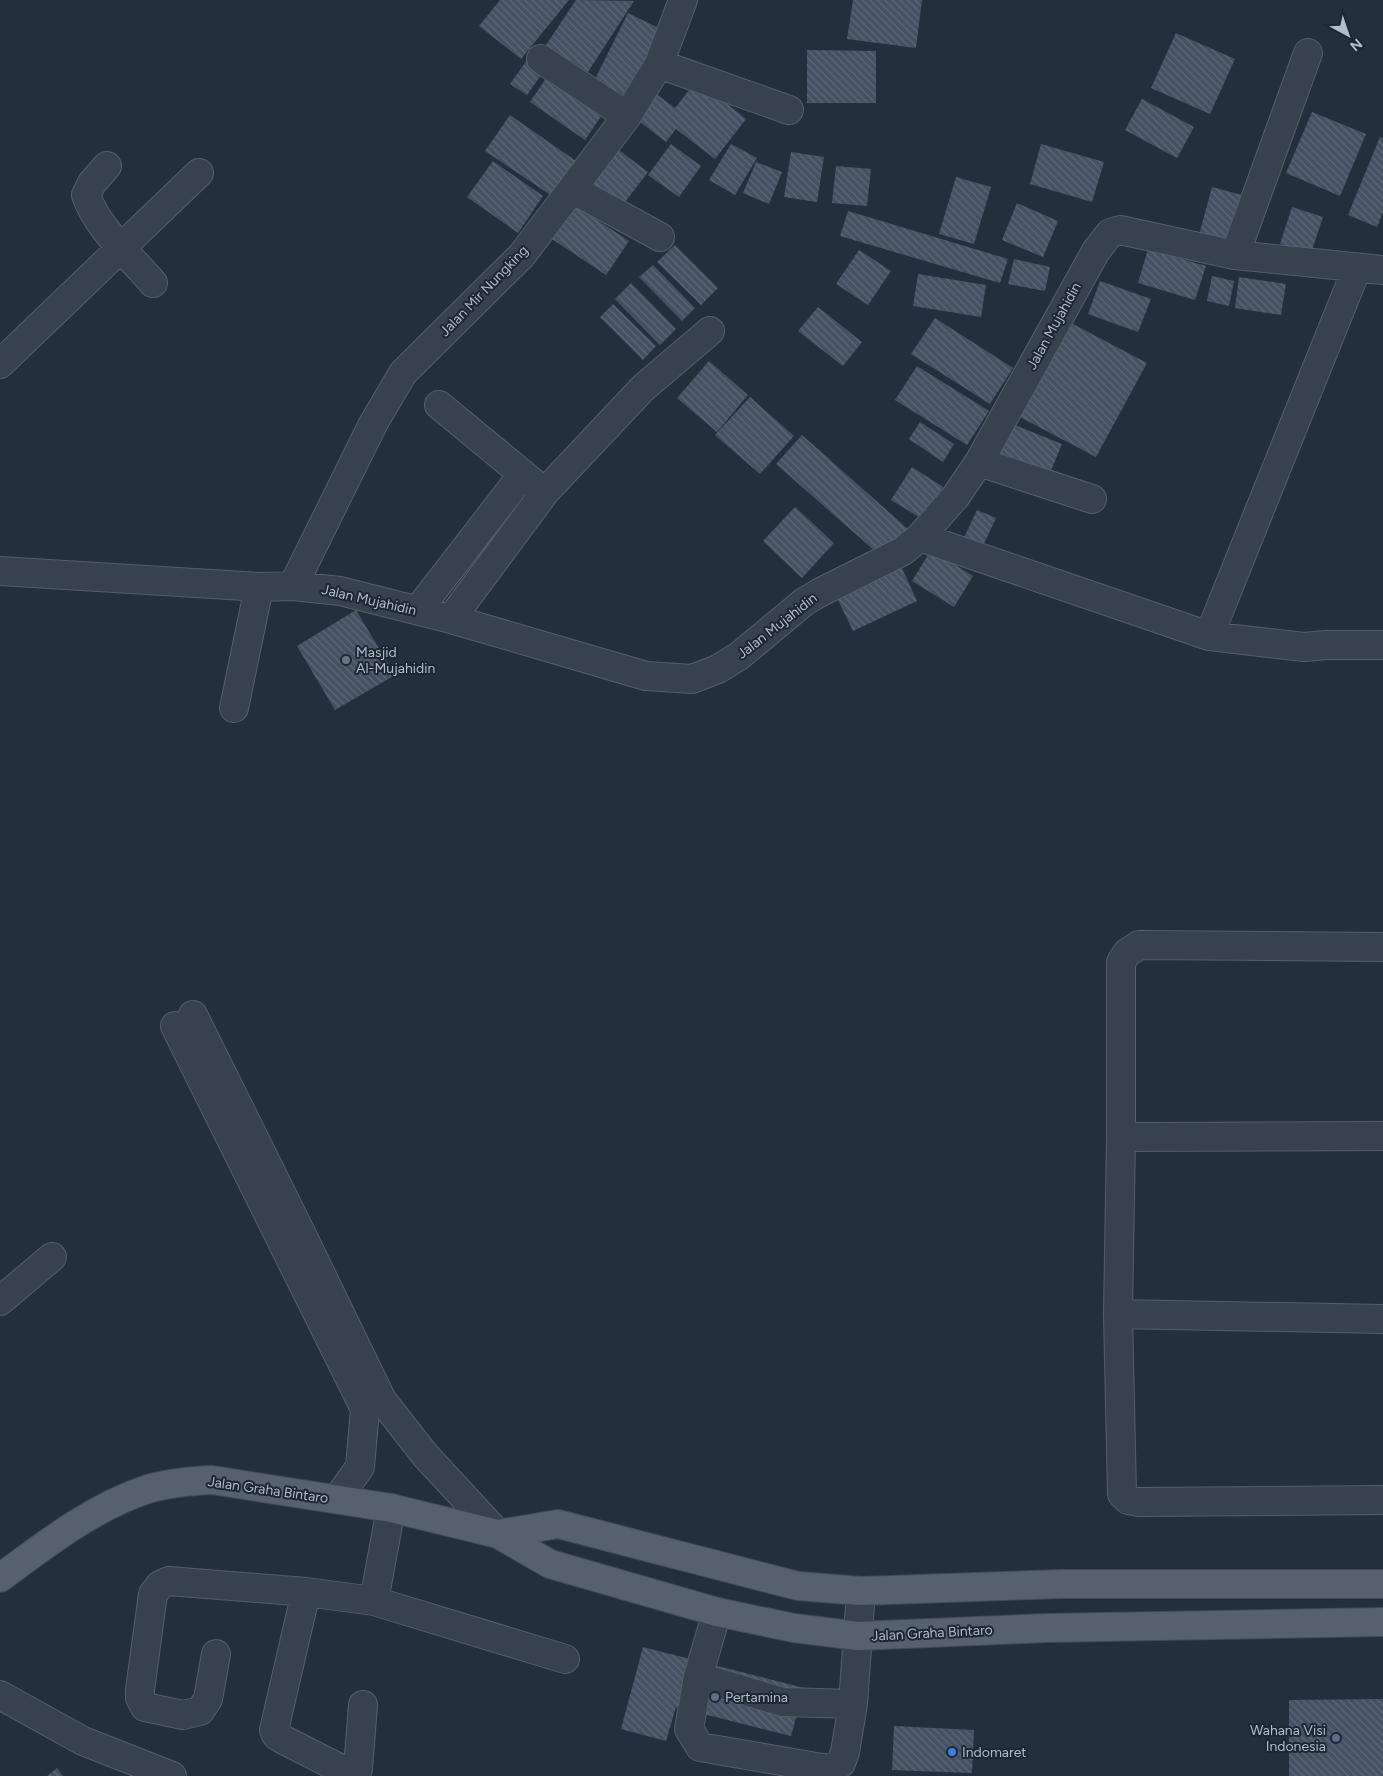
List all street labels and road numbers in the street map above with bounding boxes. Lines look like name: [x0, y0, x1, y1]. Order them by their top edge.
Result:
street label: Jalan Mir Nungking: [436, 242, 532, 340]
street label: Jalan Mujahidin: [1023, 279, 1085, 372]
street label: Jalan Mujahidin: [320, 581, 418, 619]
street label: Jalan Mujahidin: [734, 589, 820, 662]
street label: Jalan Graha Bintaro: [207, 1473, 329, 1507]
street label: Jalan Graha Bintaro: [871, 1621, 993, 1645]

